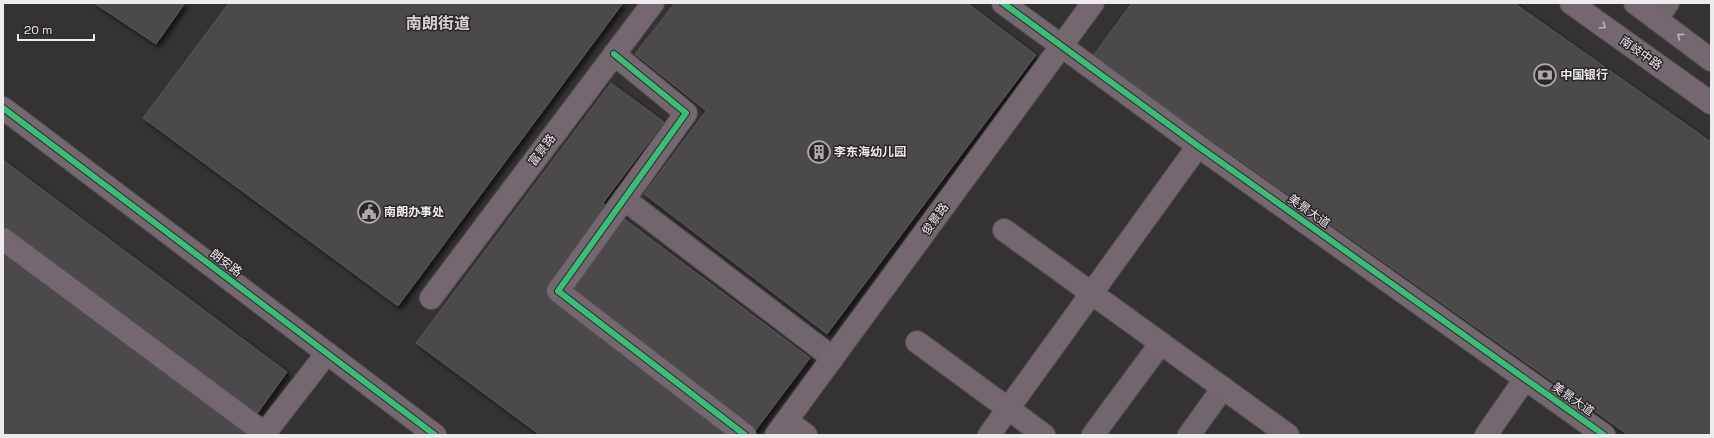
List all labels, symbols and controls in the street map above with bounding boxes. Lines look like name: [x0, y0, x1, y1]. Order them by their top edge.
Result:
district label: 南朗街道: [406, 13, 470, 34]
scale bar: [18, 16, 94, 42]
one-way arrow: [1598, 21, 1605, 28]
text: 20 m: [24, 22, 52, 38]
street label: 南岐中路: [1617, 33, 1665, 73]
one-way arrow: [1677, 34, 1684, 41]
bank icon: 中国银行: [1532, 62, 1558, 88]
place label: 中国银行: [1560, 67, 1608, 83]
street label: 富景路: [525, 131, 559, 169]
building icon: 李东海幼儿园: [806, 139, 832, 165]
place label: 李东海幼儿园: [834, 144, 906, 160]
street label: 美景大道: [1285, 191, 1333, 231]
public building icon: 南朗办事处: [356, 199, 382, 225]
street label: 俊景路: [918, 200, 952, 238]
place label: 南朗办事处: [384, 204, 444, 220]
street label: 朗安路: [207, 246, 245, 280]
street label: 美景大道: [1549, 379, 1597, 419]

